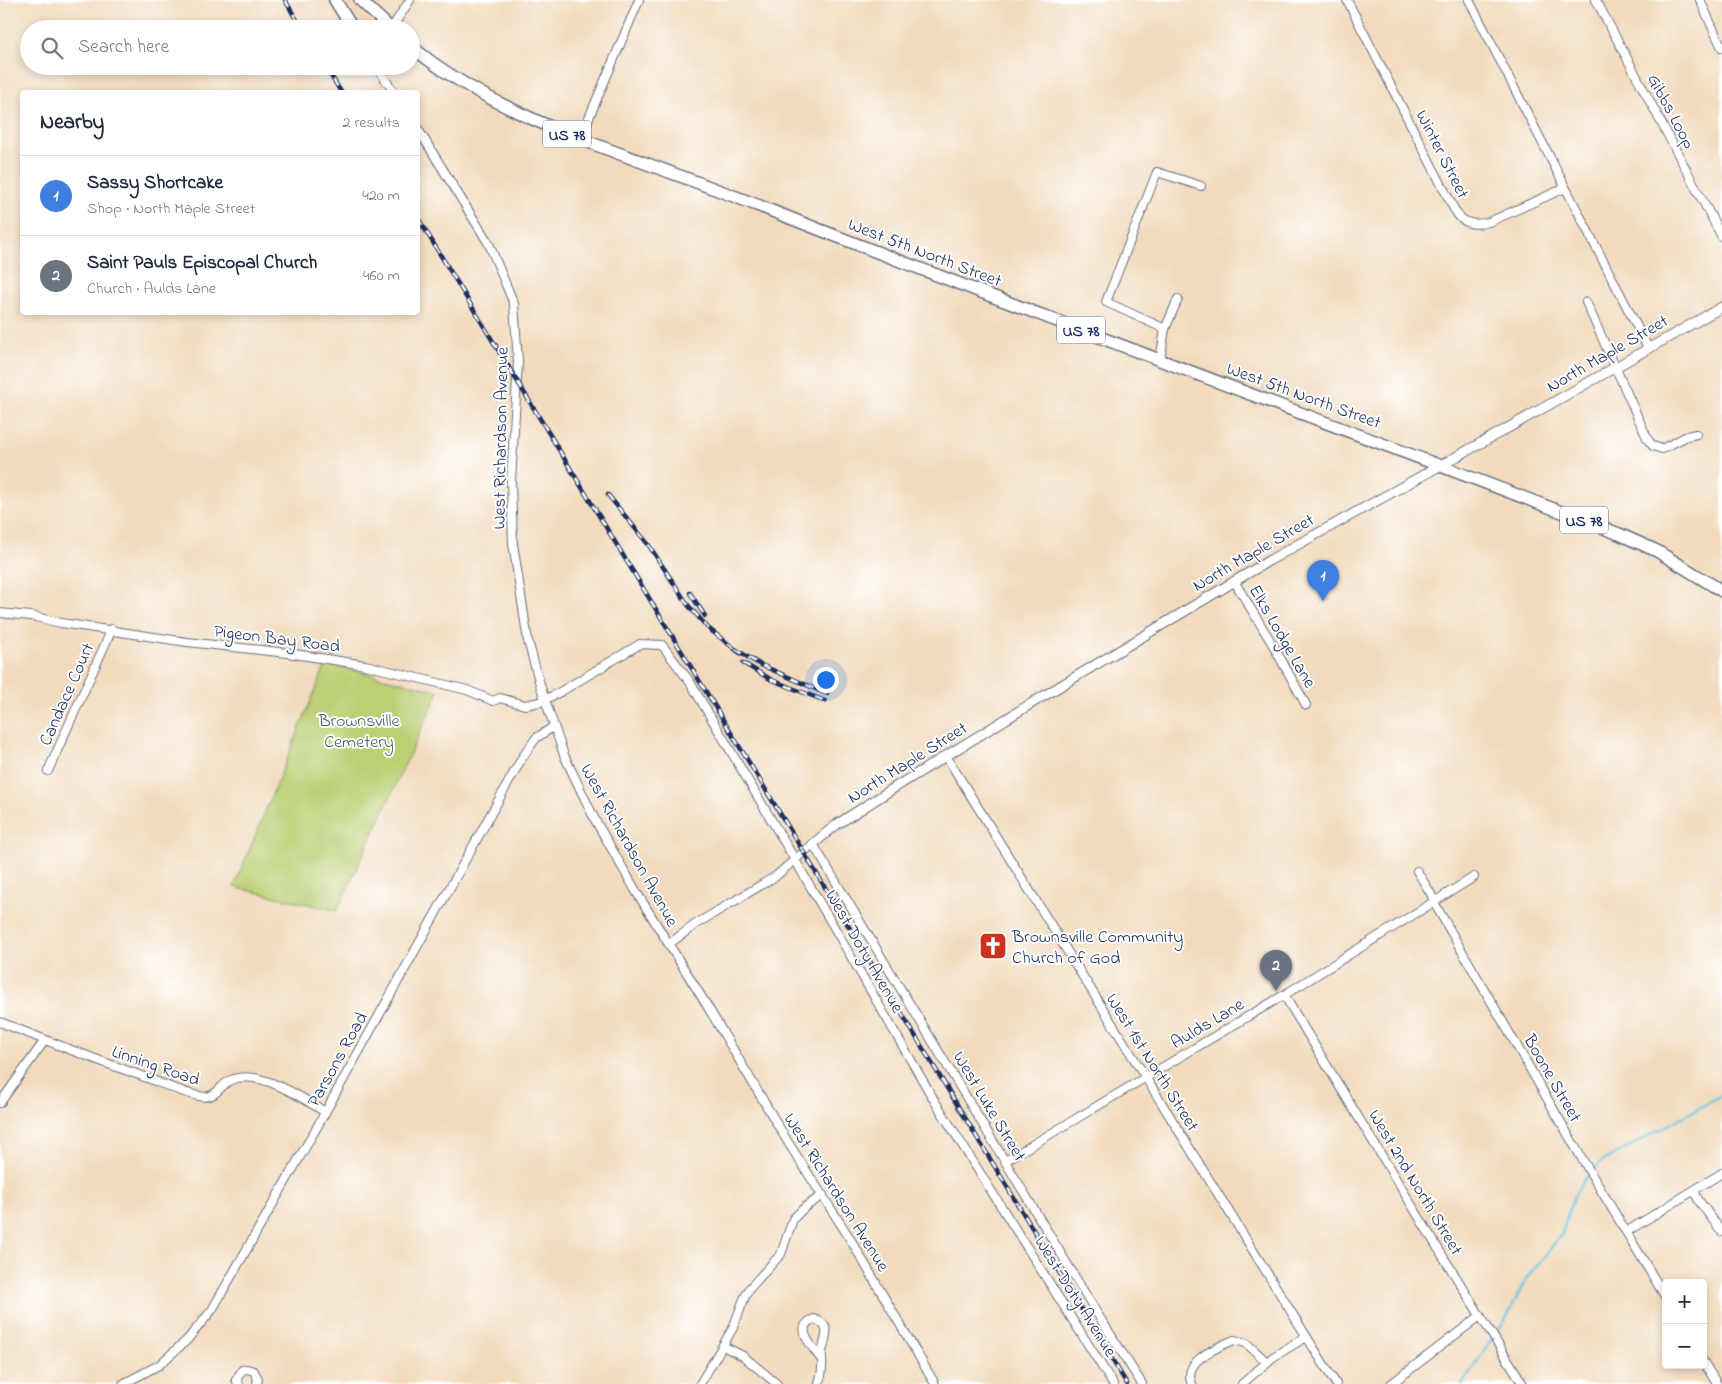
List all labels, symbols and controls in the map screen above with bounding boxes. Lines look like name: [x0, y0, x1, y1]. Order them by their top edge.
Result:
search box: [20, 20, 420, 75]
icon: search: [38, 34, 66, 62]
text: Search here: [78, 34, 169, 61]
street label: Gibbs Loop: [1640, 70, 1701, 154]
street label: Winter Street: [1408, 106, 1475, 204]
text: Nearby: [40, 108, 104, 138]
text: 2 results: [342, 111, 400, 135]
road number: US 78: [543, 120, 591, 148]
text: Sassy Shortcake: [87, 170, 223, 197]
text: 1: [53, 184, 59, 208]
text: 420 m: [362, 184, 400, 208]
text: Shop · North Maple Street: [87, 197, 255, 221]
street label: West 5th North Street: [844, 213, 1005, 295]
text: Saint Pauls Episcopal Church: [87, 250, 317, 277]
text: 2: [52, 264, 60, 288]
text: 460 m: [363, 264, 400, 288]
text: Church · Aulds Lane: [87, 277, 216, 301]
street label: North Maple Street: [1542, 309, 1674, 400]
road number: US 78: [1057, 316, 1105, 344]
street label: West Richardson Avenue: [487, 346, 517, 530]
street label: West 5th North Street: [1222, 357, 1384, 437]
road number: US 78: [1560, 506, 1608, 534]
street label: North Maple Street: [1188, 508, 1320, 599]
pin: 1: [1307, 560, 1339, 601]
street label: Elks Lodge Lane: [1240, 580, 1322, 695]
street label: Pigeon Bay Road: [212, 619, 341, 662]
street label: Candace Court: [34, 639, 102, 750]
your location: [813, 667, 839, 693]
park label: Brownsville Cemetery: [317, 709, 401, 756]
street label: North Maple Street: [843, 716, 973, 811]
street label: West Richardson Avenue: [573, 760, 684, 933]
street label: West Doty Avenue: [817, 885, 910, 1019]
place label: Brownsville Community Church of God: [1011, 925, 1183, 972]
church icon: Brownsville Community Church of God: [978, 931, 1008, 961]
pin: 2: [1260, 950, 1292, 991]
street label: West 1st North Street: [1098, 989, 1204, 1137]
street label: Aulds Lane: [1166, 992, 1250, 1057]
street label: Parsons Road: [302, 1008, 376, 1112]
street label: Boone Street: [1515, 1029, 1587, 1128]
street label: Linning Road: [108, 1040, 203, 1095]
street label: West Luke Street: [945, 1047, 1031, 1167]
street label: West 2nd North Street: [1360, 1105, 1468, 1261]
street label: West Richardson Avenue: [776, 1109, 895, 1278]
street label: West Doty Avenue: [1027, 1231, 1123, 1364]
map controls: [1662, 1279, 1707, 1369]
button: +: [1662, 1279, 1707, 1324]
button: −: [1662, 1324, 1707, 1369]

